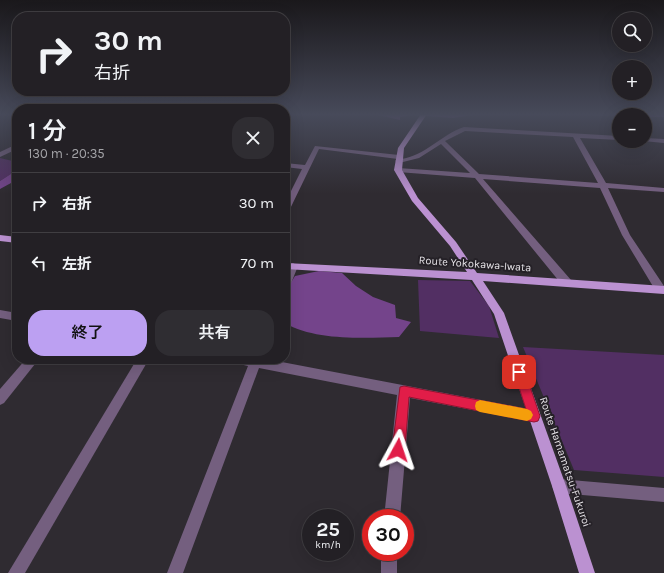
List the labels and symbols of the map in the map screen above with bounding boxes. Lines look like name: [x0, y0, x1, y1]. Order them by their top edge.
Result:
street label: Route Yokokawa-Iwata: [418, 254, 532, 274]
pin: [502, 355, 536, 389]
street label: Route Hamamatsu-Fukuroi: [537, 395, 593, 529]
position arrow: [377, 429, 419, 471]
speed limit sign: 30: [362, 509, 414, 561]

